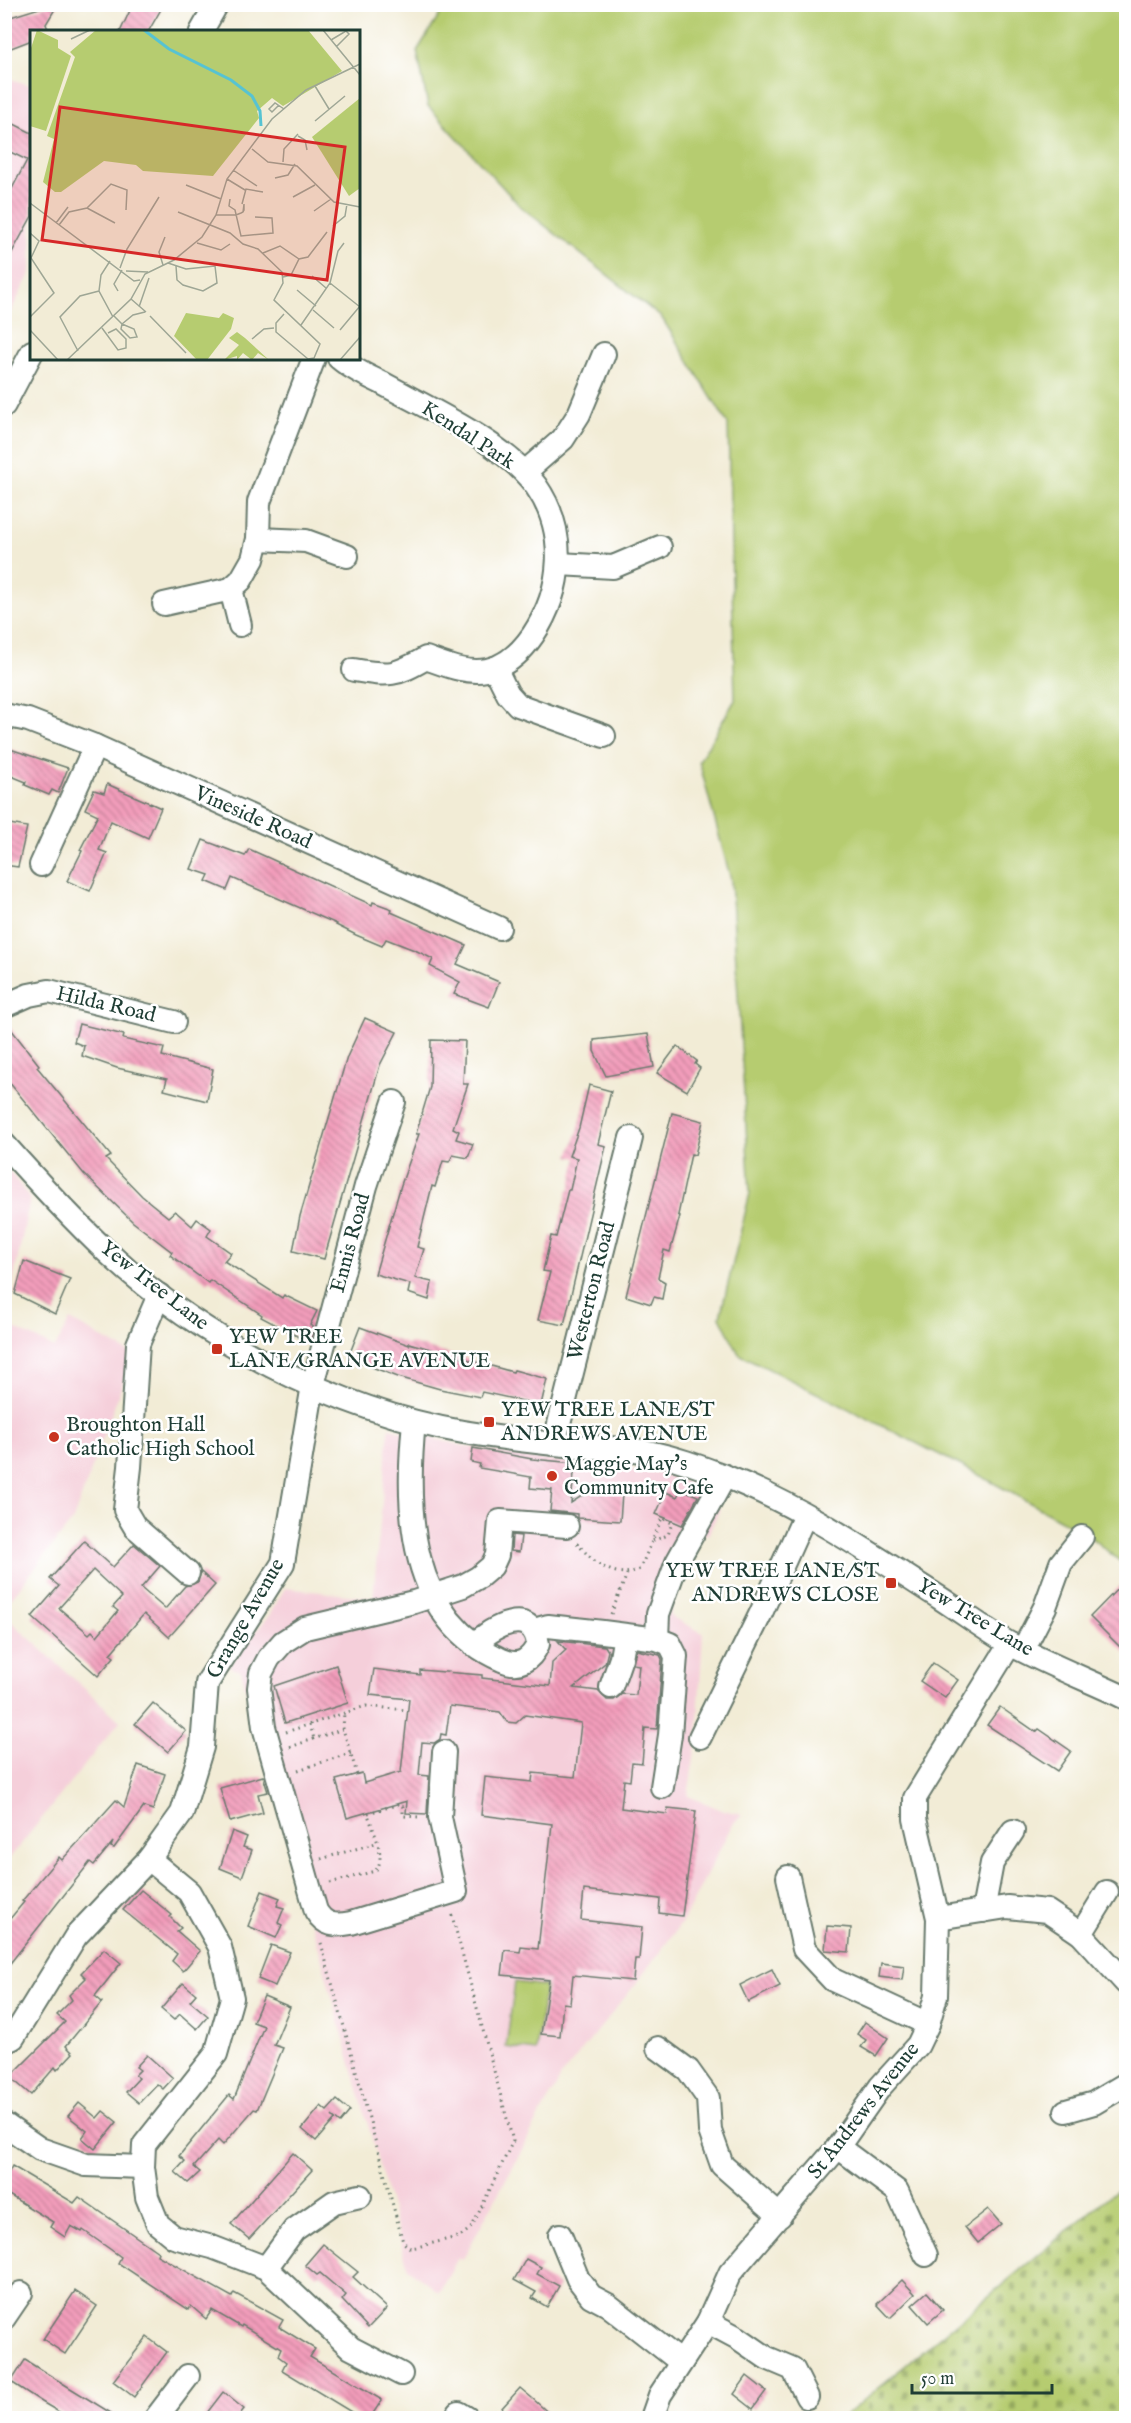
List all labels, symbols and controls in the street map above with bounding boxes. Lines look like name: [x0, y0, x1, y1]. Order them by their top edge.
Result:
inset map: [30, 30, 360, 360]
street label: Kendal Park: [416, 396, 521, 477]
street label: Vineside Road: [189, 780, 317, 856]
street label: Hilda Road: [53, 980, 159, 1030]
street label: Ennis Road: [325, 1189, 377, 1296]
street label: Westerton Road: [562, 1218, 622, 1363]
street label: Yew Tree Lane: [94, 1235, 214, 1337]
place label: YEW TREE LANE/GRANGE AVENUE: [229, 1324, 490, 1375]
marker: YEW TREE LANE/GRANGE AVENUE: [210, 1342, 224, 1356]
place label: YEW TREE LANE/ST ANDREWS AVENUE: [500, 1397, 715, 1448]
place label: Broughton Hall Catholic High School: [66, 1412, 255, 1463]
marker: YEW TREE LANE/ST ANDREWS AVENUE: [482, 1415, 496, 1429]
marker: Broughton Hall Catholic High School: [47, 1430, 61, 1444]
place label: Maggie May's Community Cafe: [564, 1451, 714, 1502]
marker: Maggie May's Community Cafe: [545, 1469, 559, 1483]
street label: Grange Avenue: [201, 1554, 291, 1684]
place label: YEW TREE LANE/ST ANDREWS CLOSE: [665, 1558, 880, 1609]
street label: Yew Tree Lane: [912, 1573, 1038, 1664]
marker: YEW TREE LANE/ST ANDREWS CLOSE: [884, 1576, 898, 1590]
street label: St Andrews Avenue: [802, 2037, 926, 2185]
scale bar: [912, 2357, 1052, 2395]
text: 50 m: [921, 2368, 954, 2391]

